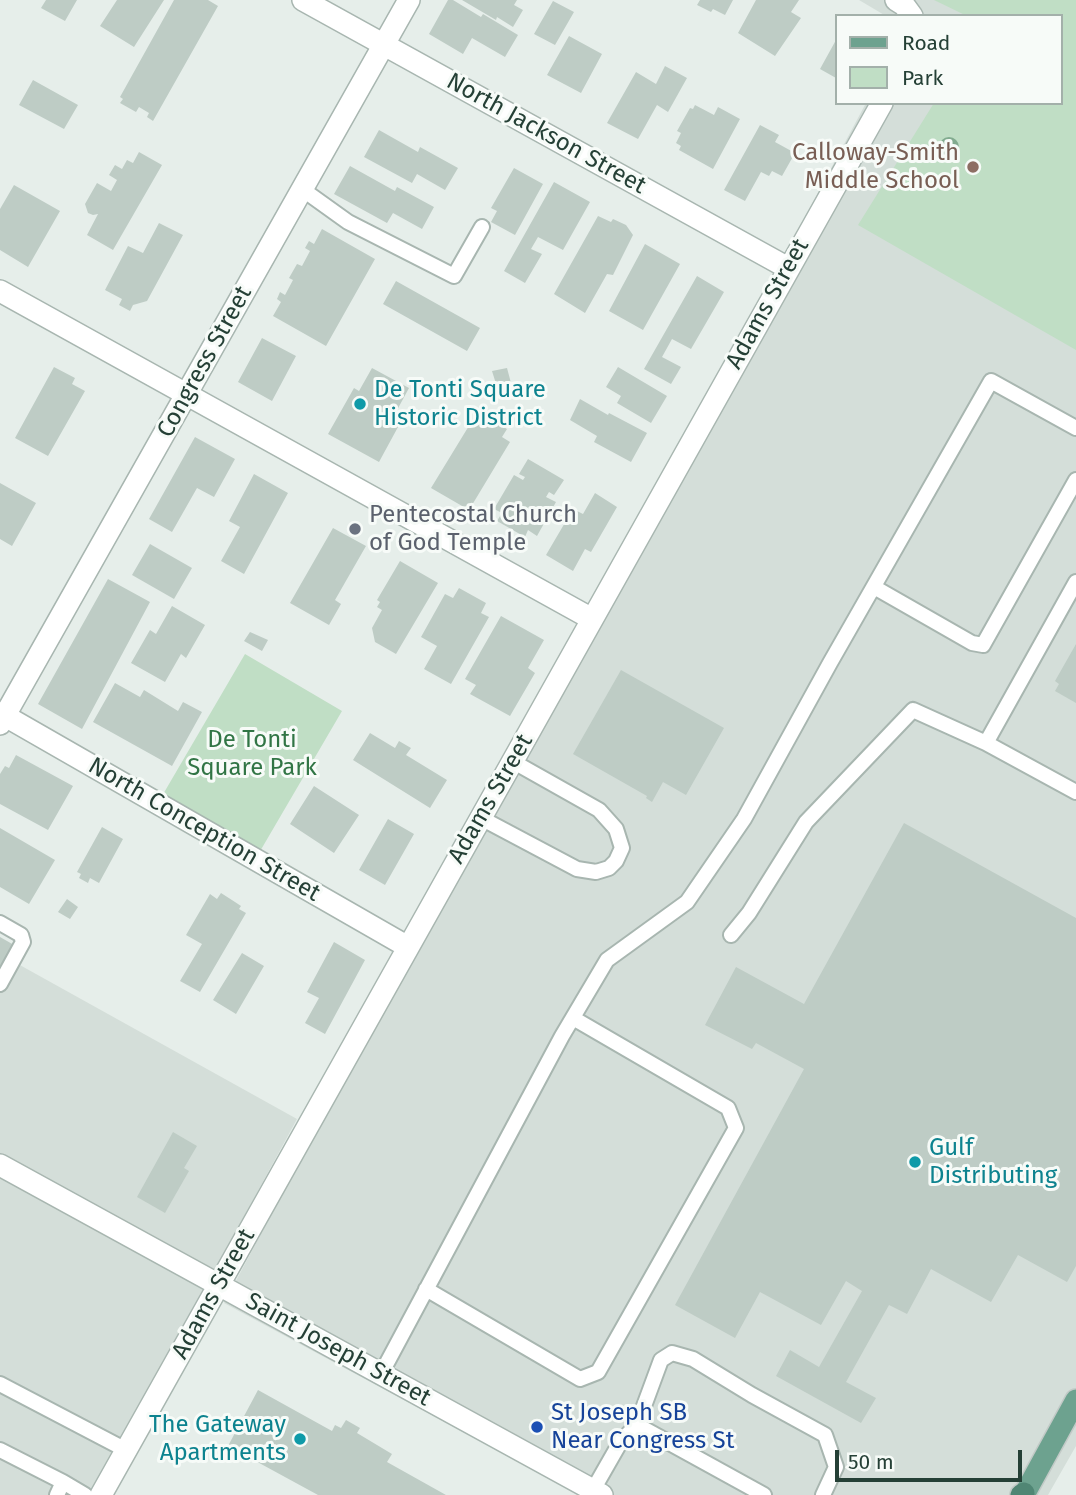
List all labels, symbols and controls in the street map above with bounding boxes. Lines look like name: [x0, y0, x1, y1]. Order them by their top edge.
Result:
legend: [834, 14, 1062, 105]
text: Road: [902, 30, 950, 56]
text: Park: [902, 65, 943, 91]
street label: North Jackson Street: [441, 67, 651, 201]
place label: Calloway-Smith Middle School: [792, 139, 959, 195]
marker: Calloway-Smith Middle School: [965, 159, 981, 175]
street label: Adams Street: [720, 234, 816, 374]
street label: Congress Street: [151, 281, 259, 443]
place label: De Tonti Square Historic District: [374, 376, 546, 432]
marker: De Tonti Square Historic District: [352, 396, 368, 412]
place label: Pentecostal Church of God Temple: [369, 501, 577, 557]
marker: Pentecostal Church of God Temple: [347, 521, 363, 537]
park label: De Tonti Square Park: [187, 726, 317, 782]
street label: Adams Street: [442, 729, 540, 869]
street label: North Conception Street: [83, 752, 325, 908]
place label: Gulf Distributing: [929, 1134, 1057, 1190]
marker: Gulf Distributing: [907, 1154, 923, 1170]
street label: Adams Street: [166, 1224, 262, 1364]
street label: Saint Joseph Street: [240, 1287, 436, 1413]
place label: St Joseph SB Near Congress St: [551, 1399, 734, 1455]
place label: The Gateway Apartments: [149, 1411, 286, 1467]
marker: St Joseph SB Near Congress St: [529, 1419, 545, 1435]
marker: The Gateway Apartments: [292, 1431, 308, 1447]
scale bar: [838, 1436, 1025, 1480]
text: 50 m: [848, 1449, 894, 1475]

